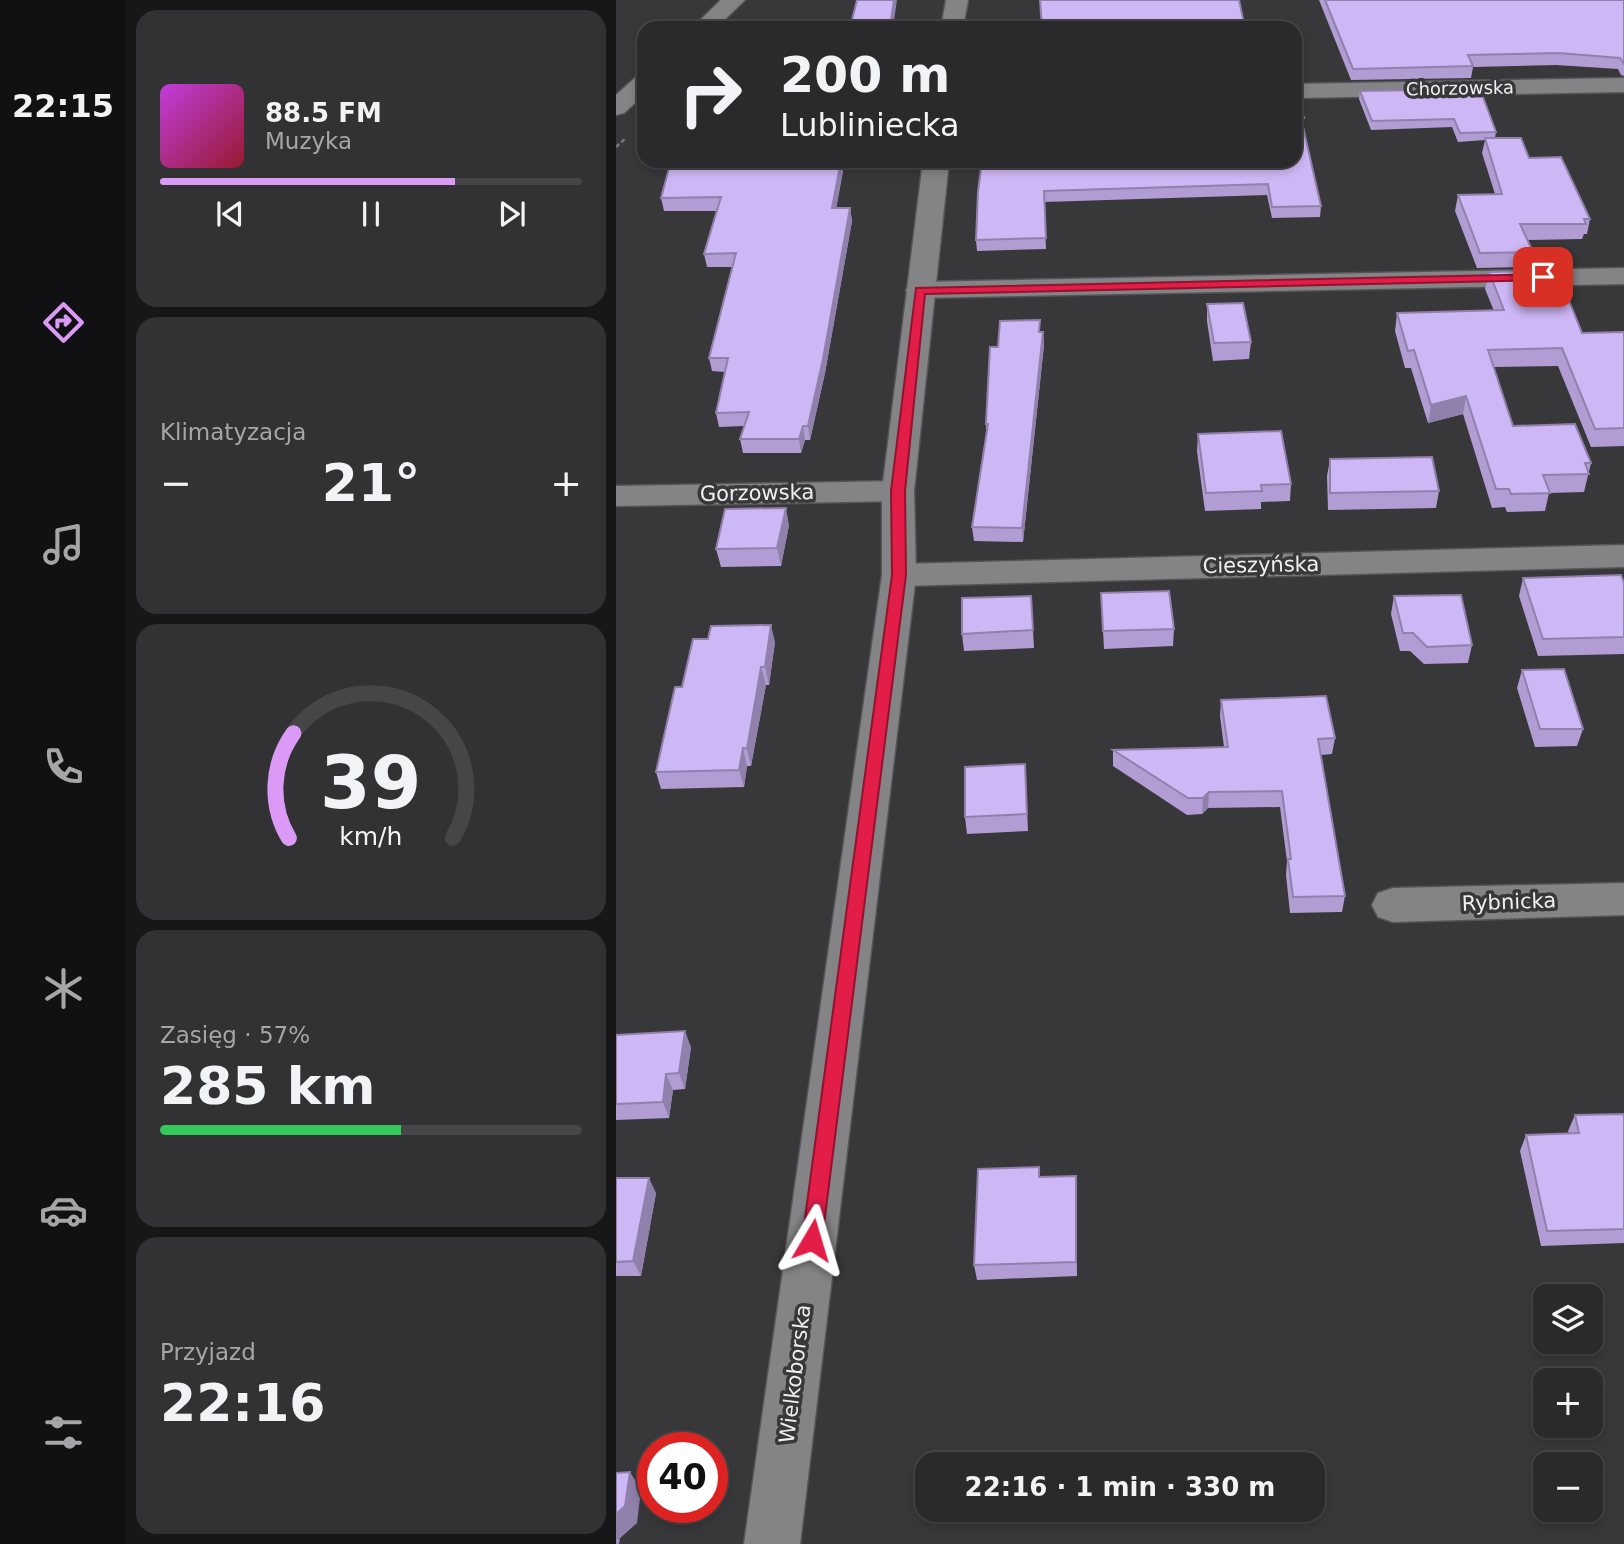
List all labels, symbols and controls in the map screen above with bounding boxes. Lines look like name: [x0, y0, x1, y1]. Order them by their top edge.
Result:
text: 200 m: [780, 47, 950, 104]
icon: right: [665, 49, 756, 140]
street label: Chorzowska: [1406, 77, 1514, 99]
text: 22:15: [12, 87, 114, 125]
text: 88.5 FM: [265, 98, 382, 128]
text: Lubliniecka: [780, 106, 960, 144]
text: Muzyka: [265, 128, 352, 154]
icon: previous: [211, 195, 249, 233]
icon: pause: [352, 195, 390, 233]
icon: next: [493, 195, 531, 233]
pin: [1513, 247, 1573, 307]
icon: arrive: [1524, 258, 1562, 296]
icon: directions: [39, 298, 88, 347]
text: Klimatyzacja: [160, 419, 306, 445]
text: 21°: [322, 453, 420, 513]
text: −: [160, 461, 192, 505]
text: +: [550, 461, 582, 505]
street label: Gorzowska: [700, 480, 814, 506]
icon: music: [39, 520, 88, 569]
street label: Cieszyńska: [1202, 552, 1320, 578]
text: 39: [320, 740, 422, 825]
icon: phone: [39, 742, 88, 791]
text: km/h: [339, 822, 403, 851]
street label: Rybnicka: [1461, 888, 1557, 916]
icon: climate: [39, 964, 88, 1013]
text: Zasięg · 57%: [160, 1022, 310, 1048]
text: 285 km: [160, 1056, 375, 1116]
icon: car: [39, 1186, 88, 1235]
position arrow: [775, 1203, 849, 1277]
map controls: [1533, 1284, 1603, 1522]
button: layers: [1533, 1284, 1603, 1354]
street label: Wielkoborska: [775, 1303, 815, 1445]
text: Przyjazd: [160, 1339, 256, 1365]
button: +: [1533, 1368, 1603, 1438]
text: 22:16: [160, 1373, 326, 1433]
icon: filters: [39, 1408, 88, 1457]
speed limit sign: 40: [637, 1432, 728, 1523]
button: −: [1533, 1452, 1603, 1522]
text: 22:16 · 1 min · 330 m: [965, 1472, 1275, 1502]

